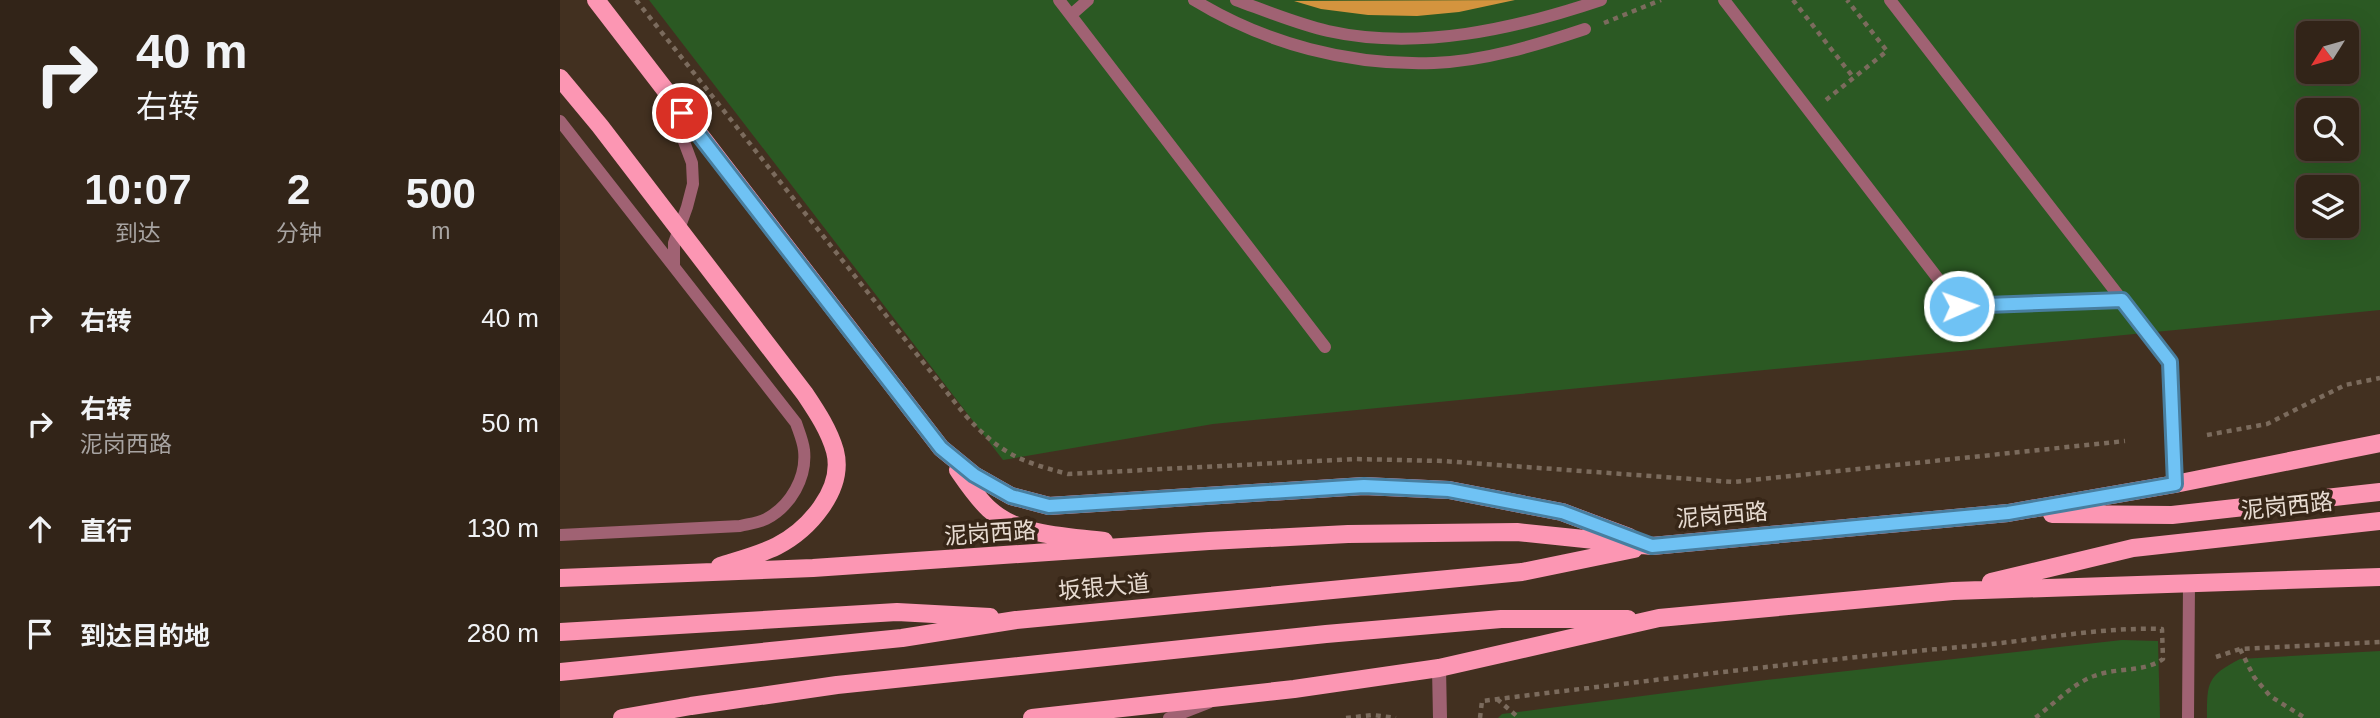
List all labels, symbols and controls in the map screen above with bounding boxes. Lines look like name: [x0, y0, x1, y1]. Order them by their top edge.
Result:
north arrow: [2296, 21, 2359, 84]
map controls: [2296, 21, 2359, 238]
text: 40 m: [136, 24, 248, 78]
icon: right: [21, 28, 112, 119]
pin: [652, 83, 712, 143]
text: 右转: [136, 89, 200, 125]
icon: arrive: [663, 94, 701, 132]
button: search: [2296, 98, 2359, 161]
text: 10:07: [84, 166, 192, 213]
text: 2: [287, 166, 310, 213]
text: 500: [406, 170, 476, 217]
button: layers: [2296, 175, 2359, 238]
text: m: [431, 218, 450, 244]
text: 到达: [115, 220, 161, 246]
text: 分钟: [276, 220, 322, 246]
position arrow: [1922, 269, 1996, 343]
icon: right: [21, 300, 59, 338]
text: 40 m: [481, 303, 539, 333]
text: 右转: [80, 306, 132, 336]
text: 右转: [80, 394, 132, 424]
icon: right: [21, 405, 59, 443]
text: 50 m: [481, 408, 539, 438]
text: 泥岗西路: [80, 431, 172, 457]
street label: 泥岗西路: [2240, 488, 2334, 524]
street label: 泥岗西路: [1675, 498, 1769, 532]
icon: ahead: [21, 510, 59, 548]
text: 130 m: [467, 513, 539, 543]
text: 直行: [80, 516, 132, 546]
street label: 泥岗西路: [943, 517, 1037, 549]
street label: 坂银大道: [1057, 570, 1151, 604]
icon: arrive: [21, 615, 59, 653]
text: 280 m: [467, 618, 539, 648]
text: 到达目的地: [80, 621, 210, 651]

